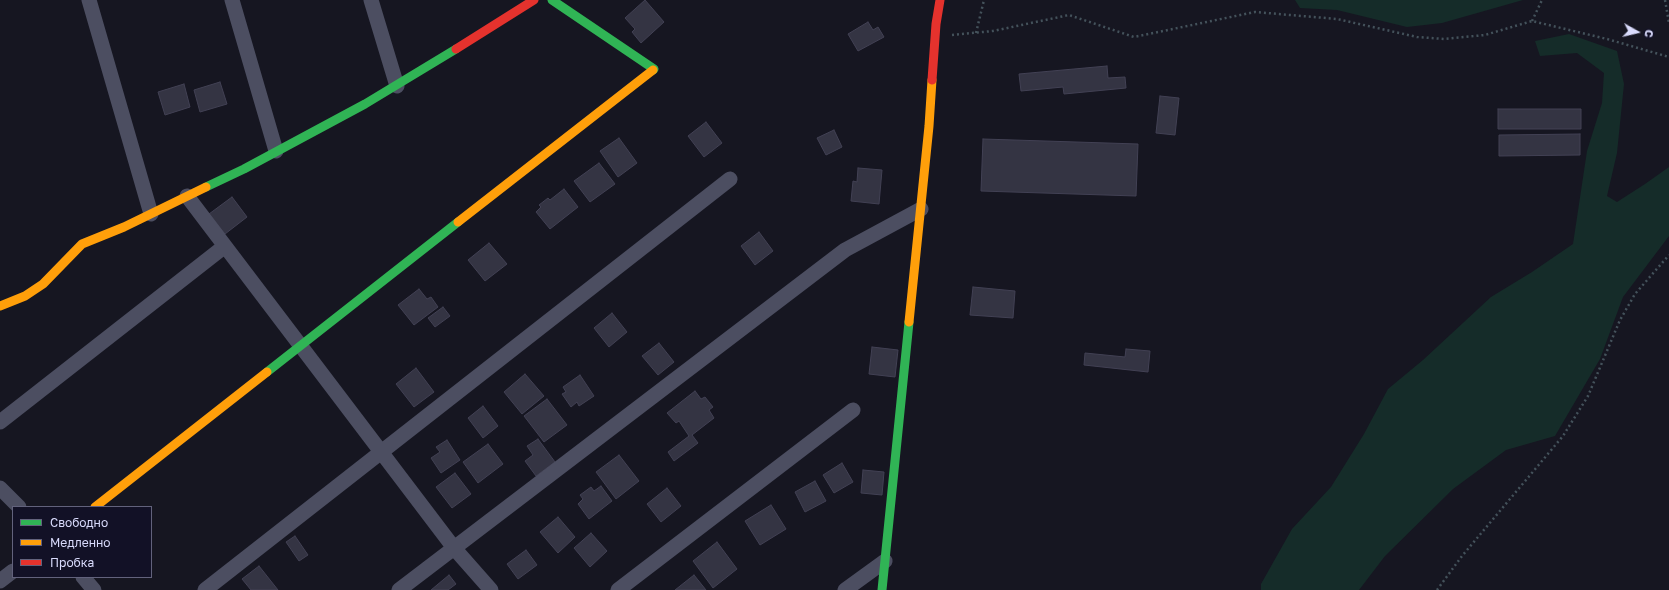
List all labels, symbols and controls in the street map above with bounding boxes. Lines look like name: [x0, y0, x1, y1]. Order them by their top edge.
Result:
north arrow: [1617, 12, 1657, 52]
text: С: [1642, 29, 1656, 39]
legend: [12, 506, 152, 578]
text: Свободно: [50, 515, 108, 530]
text: Медленно: [50, 535, 110, 550]
text: Пробка: [50, 555, 94, 570]

